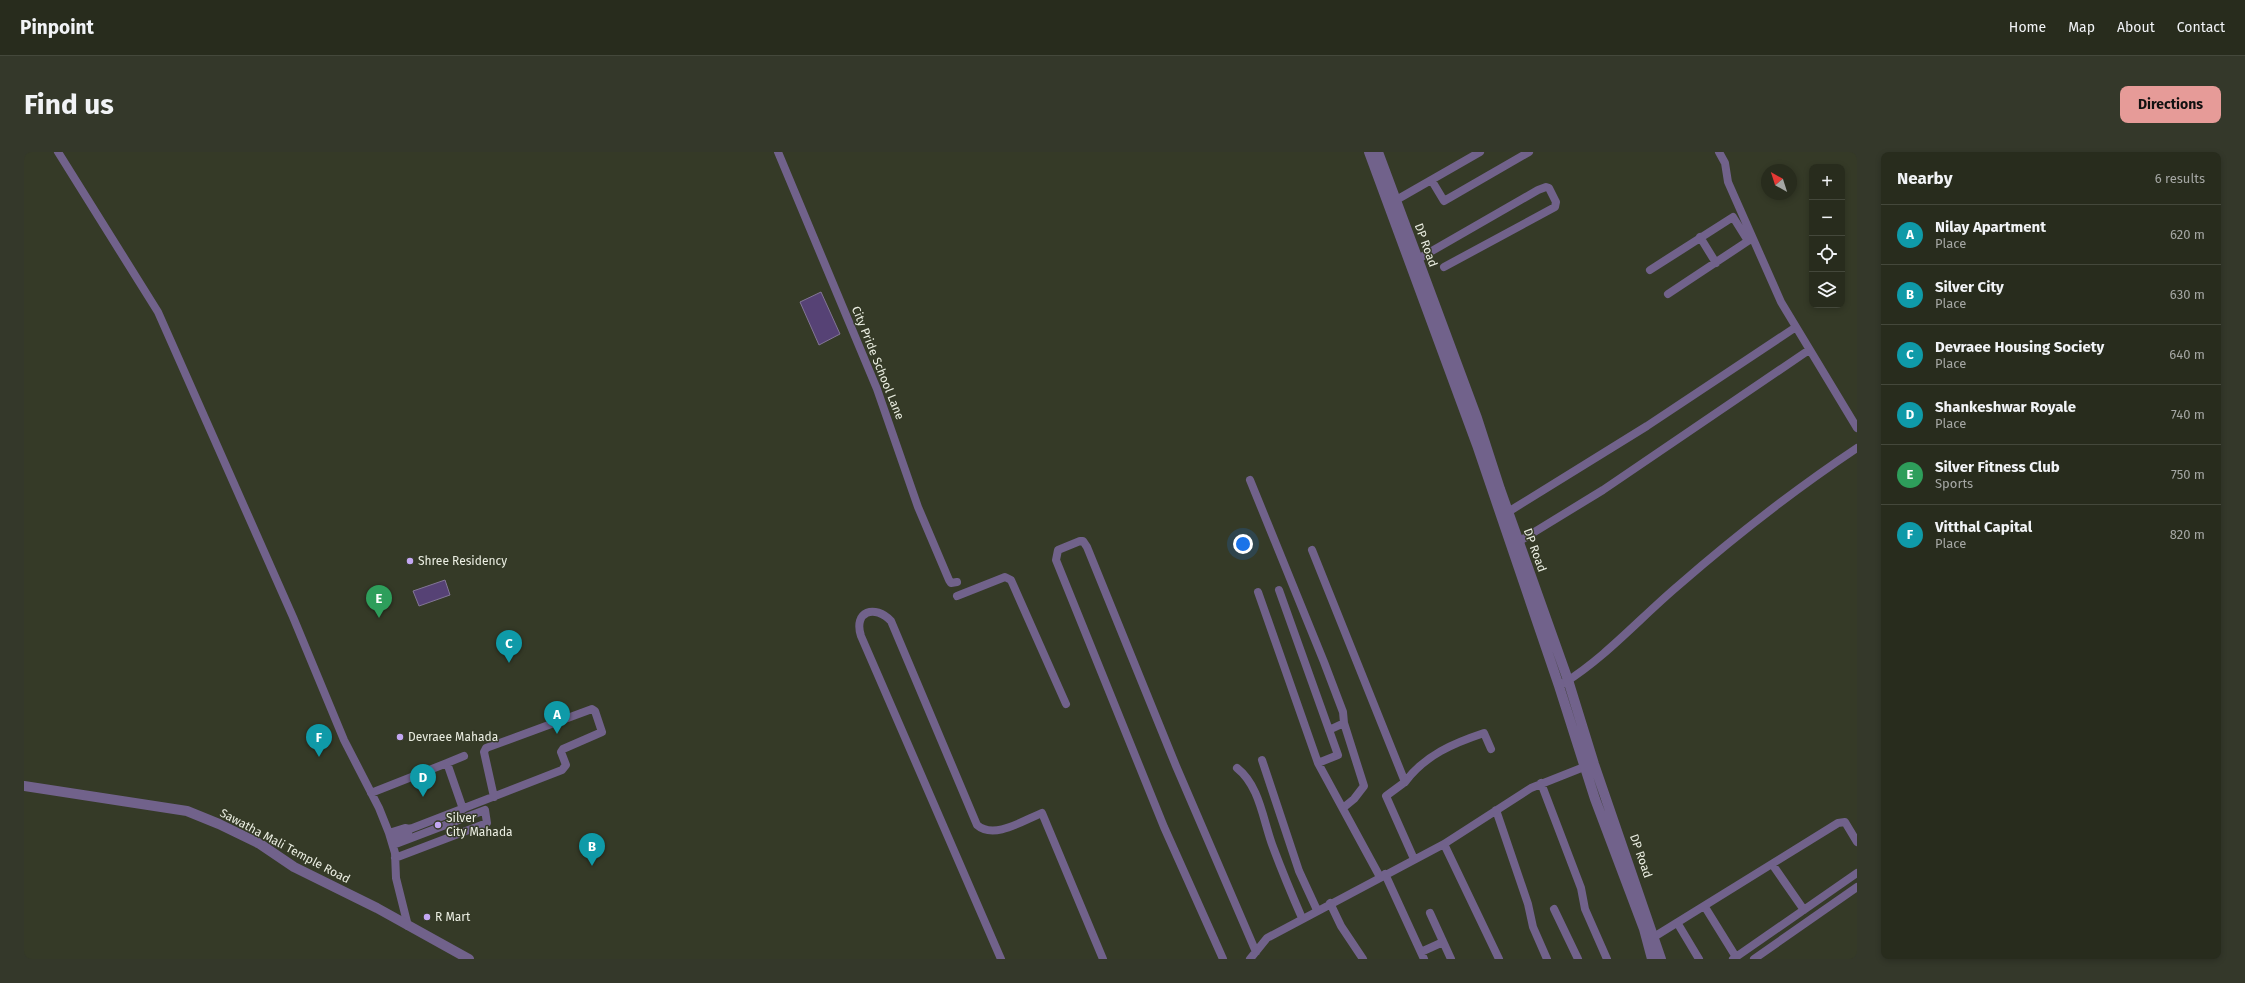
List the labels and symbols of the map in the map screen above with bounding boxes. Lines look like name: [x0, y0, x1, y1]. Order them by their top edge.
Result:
north arrow: [1761, 164, 1797, 200]
street label: DP Road: [1412, 221, 1440, 269]
street label: City Pride School Lane: [849, 304, 907, 422]
street label: DP Road: [1521, 526, 1549, 574]
your location: [1233, 534, 1253, 554]
place label: Shree Residency: [418, 554, 507, 568]
marker: Shree Residency: [405, 556, 415, 566]
pin: E: [366, 585, 392, 618]
pin: C: [496, 630, 522, 663]
pin: A: [544, 701, 570, 734]
pin: F: [306, 724, 332, 757]
place label: Devraee Mahada: [408, 730, 498, 744]
marker: Devraee Mahada: [395, 732, 405, 742]
pin: D: [410, 764, 436, 797]
street label: Sawatha Mali Temple Road: [218, 806, 352, 886]
place label: Silver City Mahada: [446, 811, 513, 839]
marker: Silver City Mahada: [433, 820, 443, 830]
street label: DP Road: [1627, 832, 1655, 880]
pin: B: [579, 833, 605, 866]
place label: R Mart: [435, 910, 471, 924]
marker: R Mart: [422, 912, 432, 922]

